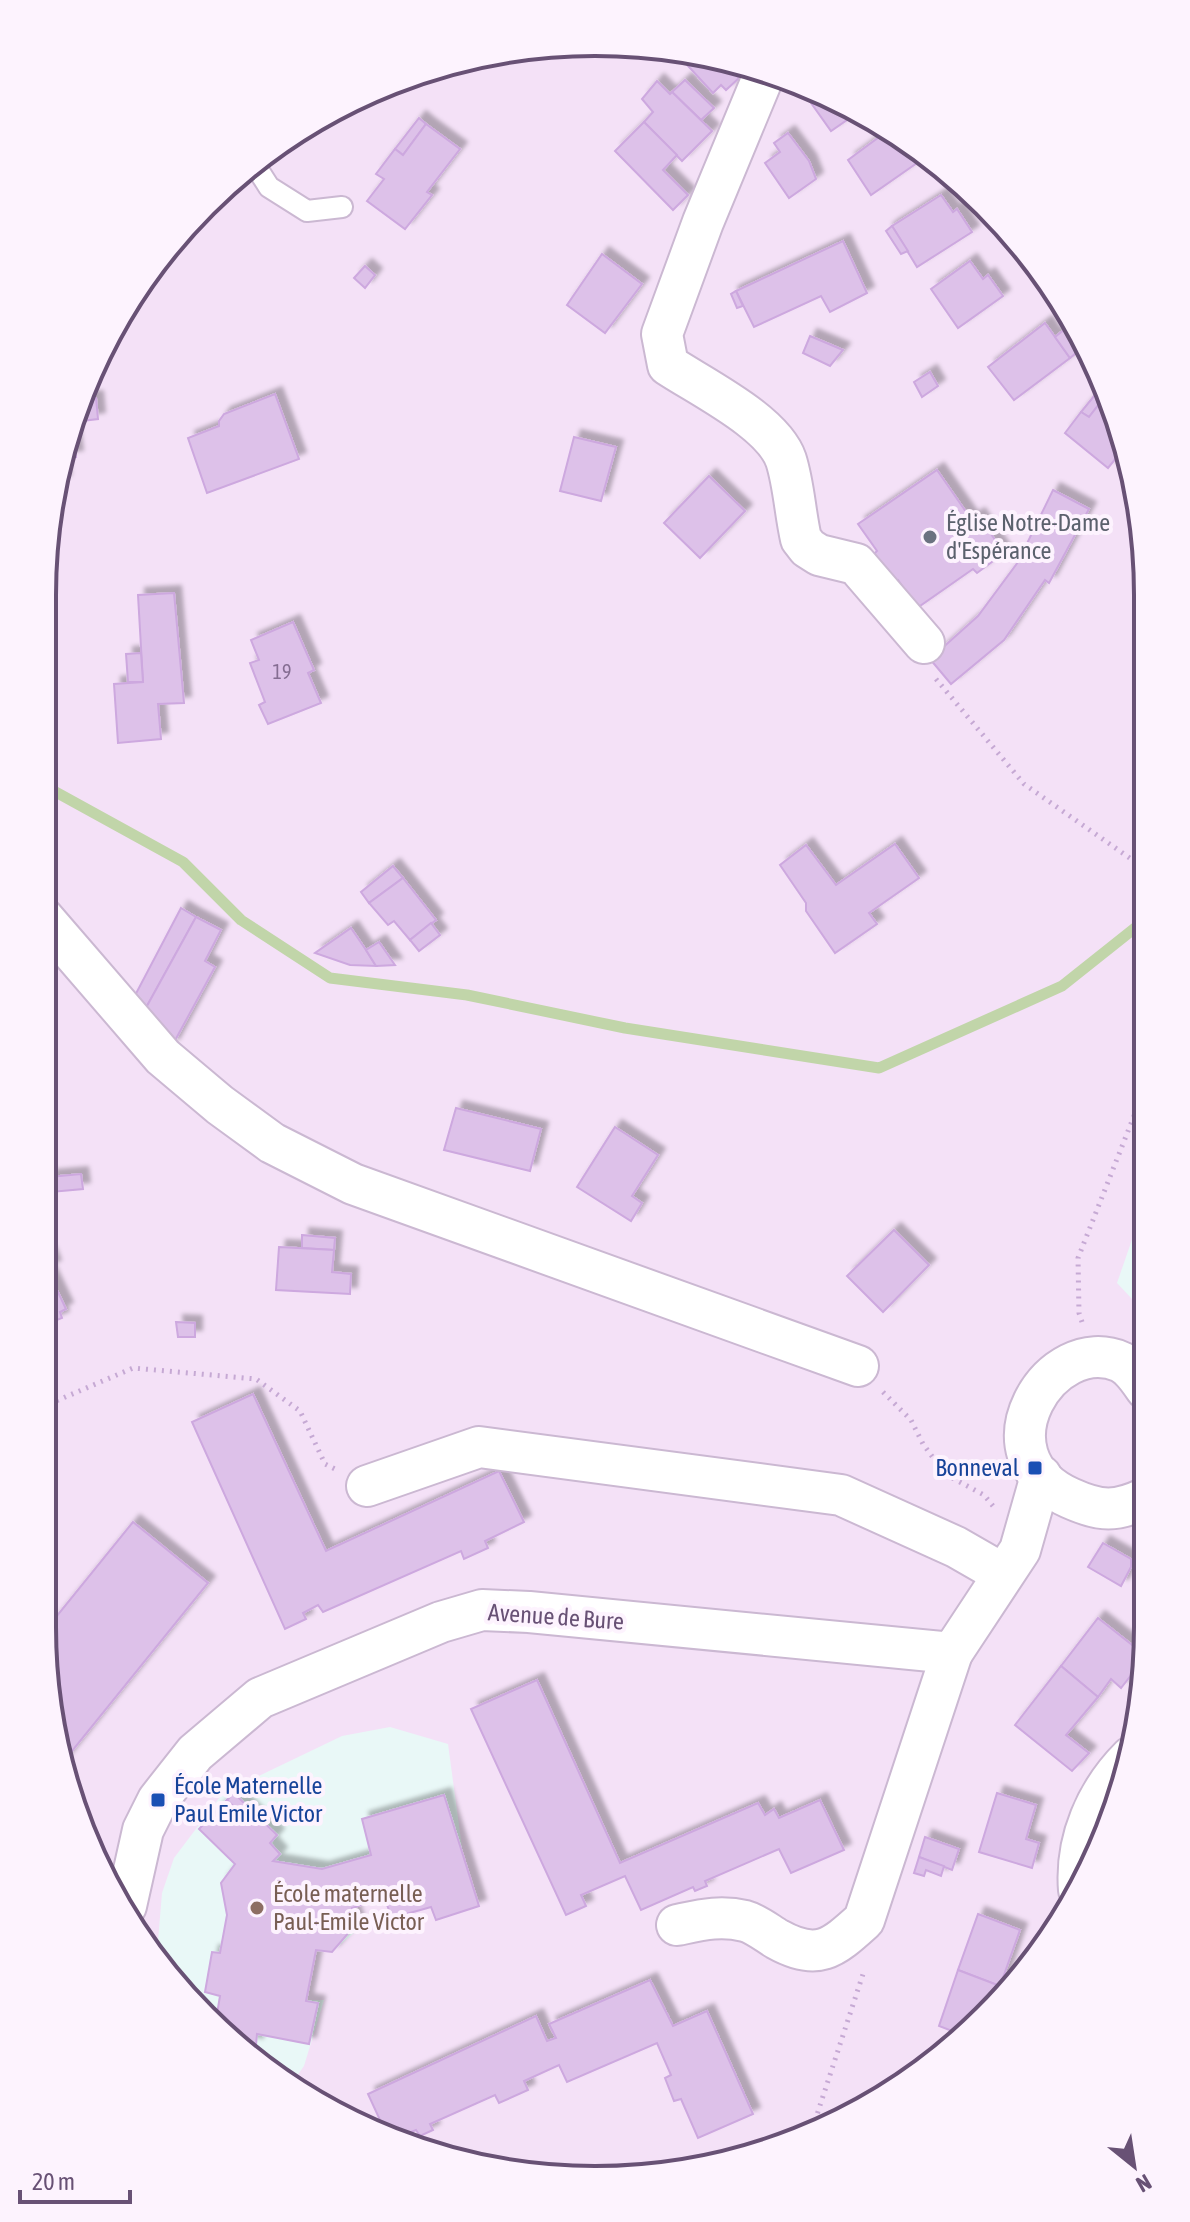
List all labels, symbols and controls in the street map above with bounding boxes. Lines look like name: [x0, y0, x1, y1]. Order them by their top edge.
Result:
place label: Église Notre-Dame d'Espérance: [946, 509, 1110, 564]
marker: Église Notre-Dame d'Espérance: [921, 528, 939, 546]
house number: 19: [273, 660, 291, 683]
place label: Bonneval: [935, 1454, 1020, 1481]
marker: Bonneval: [1026, 1459, 1044, 1477]
street label: Avenue de Bure: [487, 1598, 625, 1635]
place label: École Maternelle Paul Emile Victor: [174, 1772, 323, 1827]
marker: École Maternelle Paul Emile Victor: [149, 1791, 167, 1809]
place label: École maternelle Paul-Emile Victor: [273, 1880, 425, 1935]
marker: École maternelle Paul-Emile Victor: [248, 1899, 266, 1917]
north arrow: [1094, 2126, 1174, 2206]
scale bar: [20, 2154, 130, 2204]
text: 20 m: [32, 2168, 75, 2195]
text: N: [1132, 2169, 1156, 2198]

